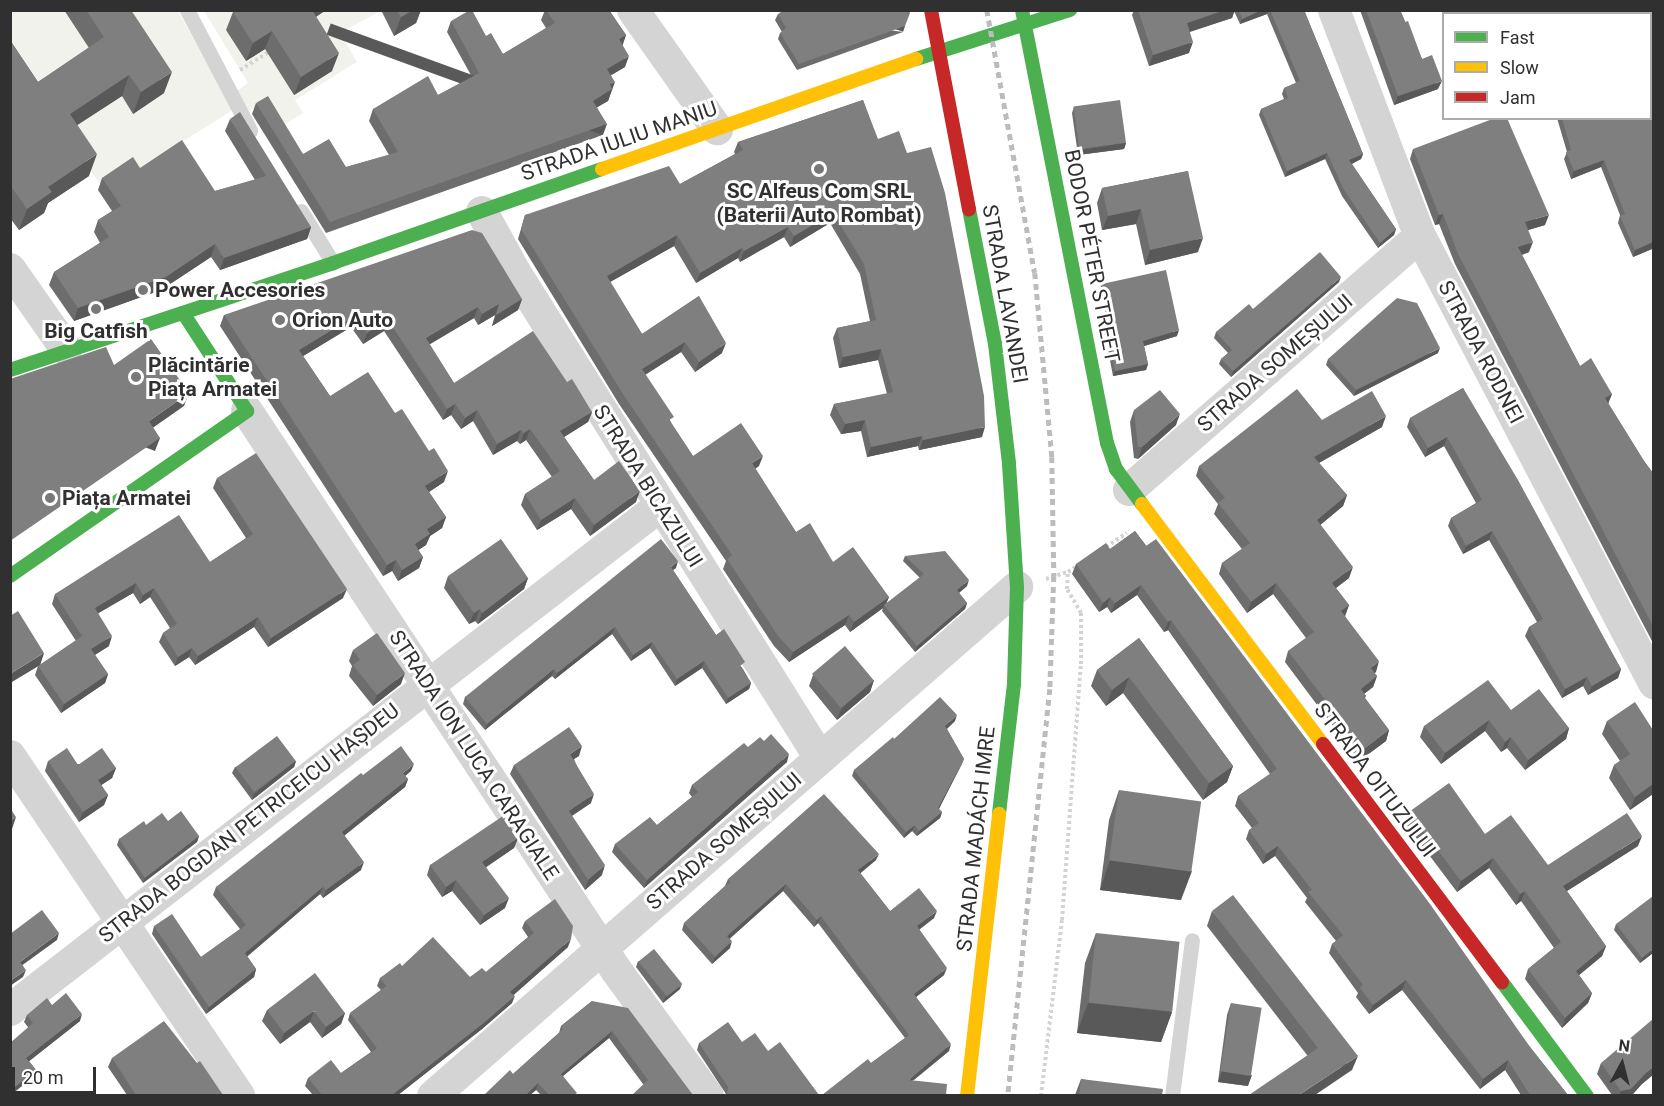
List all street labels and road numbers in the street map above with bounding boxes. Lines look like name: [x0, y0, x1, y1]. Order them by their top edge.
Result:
street label: STRADA IULIU MANIU: [518, 96, 720, 186]
street label: BODOR PÉTER STREET: [1059, 147, 1125, 365]
street label: STRADA LAVANDEI: [977, 203, 1033, 385]
street label: STRADA RODNEI: [1433, 276, 1529, 428]
street label: STRADA SOMEȘULUI: [1192, 289, 1358, 437]
street label: STRADA BICAZULUI: [588, 400, 708, 572]
street label: STRADA ION LUCA CARAGIALE: [384, 626, 564, 884]
street label: STRADA BOGDAN PETRICEICU HAȘDEU: [94, 698, 404, 948]
street label: STRADA OITUZULUI: [1309, 698, 1441, 862]
street label: STRADA MADÁCH IMRE: [952, 725, 1000, 953]
street label: STRADA SOMEȘULUI: [641, 767, 807, 915]

